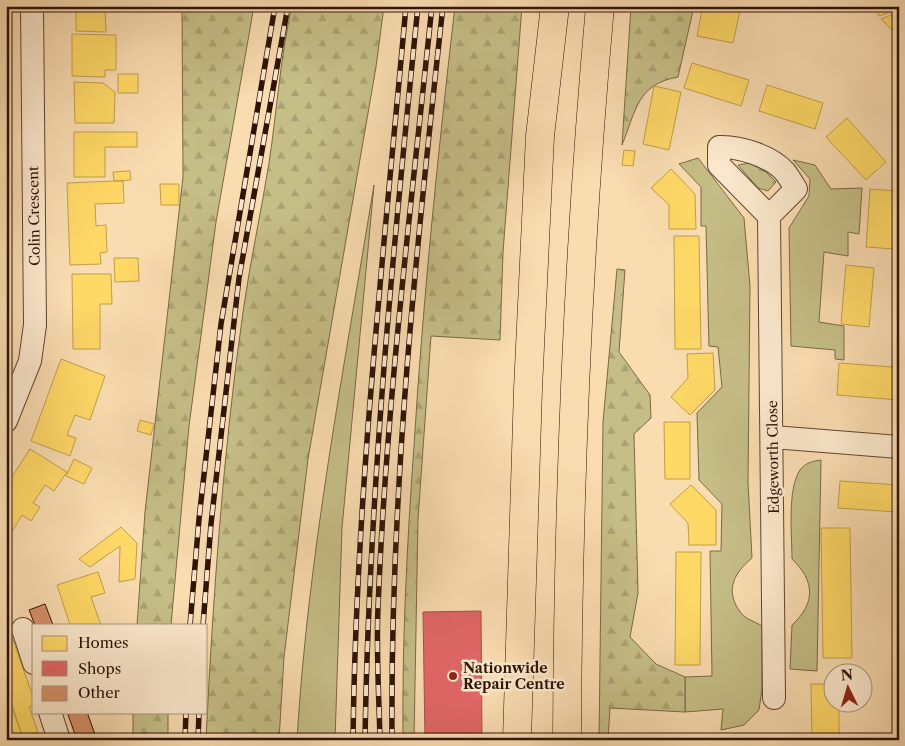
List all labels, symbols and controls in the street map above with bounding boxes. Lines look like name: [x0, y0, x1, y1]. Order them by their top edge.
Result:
street label: Colin Crescent: [24, 166, 44, 266]
street label: Edgeworth Close: [763, 400, 783, 514]
legend: [32, 624, 208, 714]
text: Homes: [78, 633, 129, 652]
text: Shops: [78, 659, 121, 678]
place label: Nationwide Repair Centre: [463, 659, 565, 693]
north arrow: [822, 664, 872, 714]
text: N: [840, 666, 854, 685]
marker: Nationwide Repair Centre: [447, 670, 459, 682]
text: Other: [78, 683, 121, 702]

